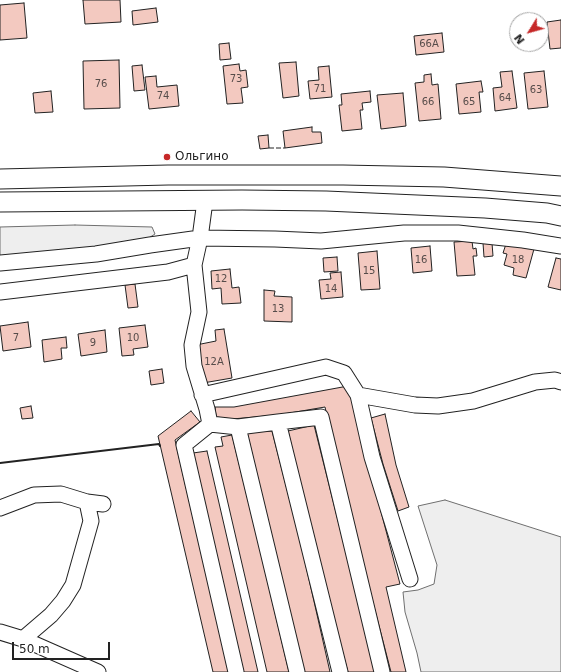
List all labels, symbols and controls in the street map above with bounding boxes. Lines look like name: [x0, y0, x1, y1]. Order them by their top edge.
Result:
north arrow: [509, 12, 549, 52]
text: N: [512, 31, 528, 47]
house number: 66А: [419, 38, 439, 50]
house number: 73: [230, 73, 242, 85]
house number: 76: [95, 78, 107, 90]
house number: 71: [314, 83, 326, 95]
house number: 63: [530, 84, 542, 96]
house number: 74: [157, 90, 169, 102]
house number: 64: [499, 92, 511, 104]
house number: 66: [422, 96, 434, 108]
house number: 65: [463, 96, 475, 108]
place label: Ольгино: [175, 150, 228, 164]
marker: Ольгино: [162, 152, 172, 162]
house number: 16: [415, 254, 427, 266]
house number: 18: [512, 254, 524, 266]
house number: 15: [363, 265, 375, 277]
house number: 12: [215, 273, 227, 285]
house number: 14: [325, 283, 337, 295]
house number: 13: [272, 303, 284, 315]
house number: 7: [13, 332, 19, 344]
house number: 10: [127, 332, 139, 344]
house number: 9: [90, 337, 96, 349]
house number: 12А: [204, 356, 224, 368]
scale bar: [14, 634, 112, 660]
text: 50 m: [19, 642, 50, 656]

